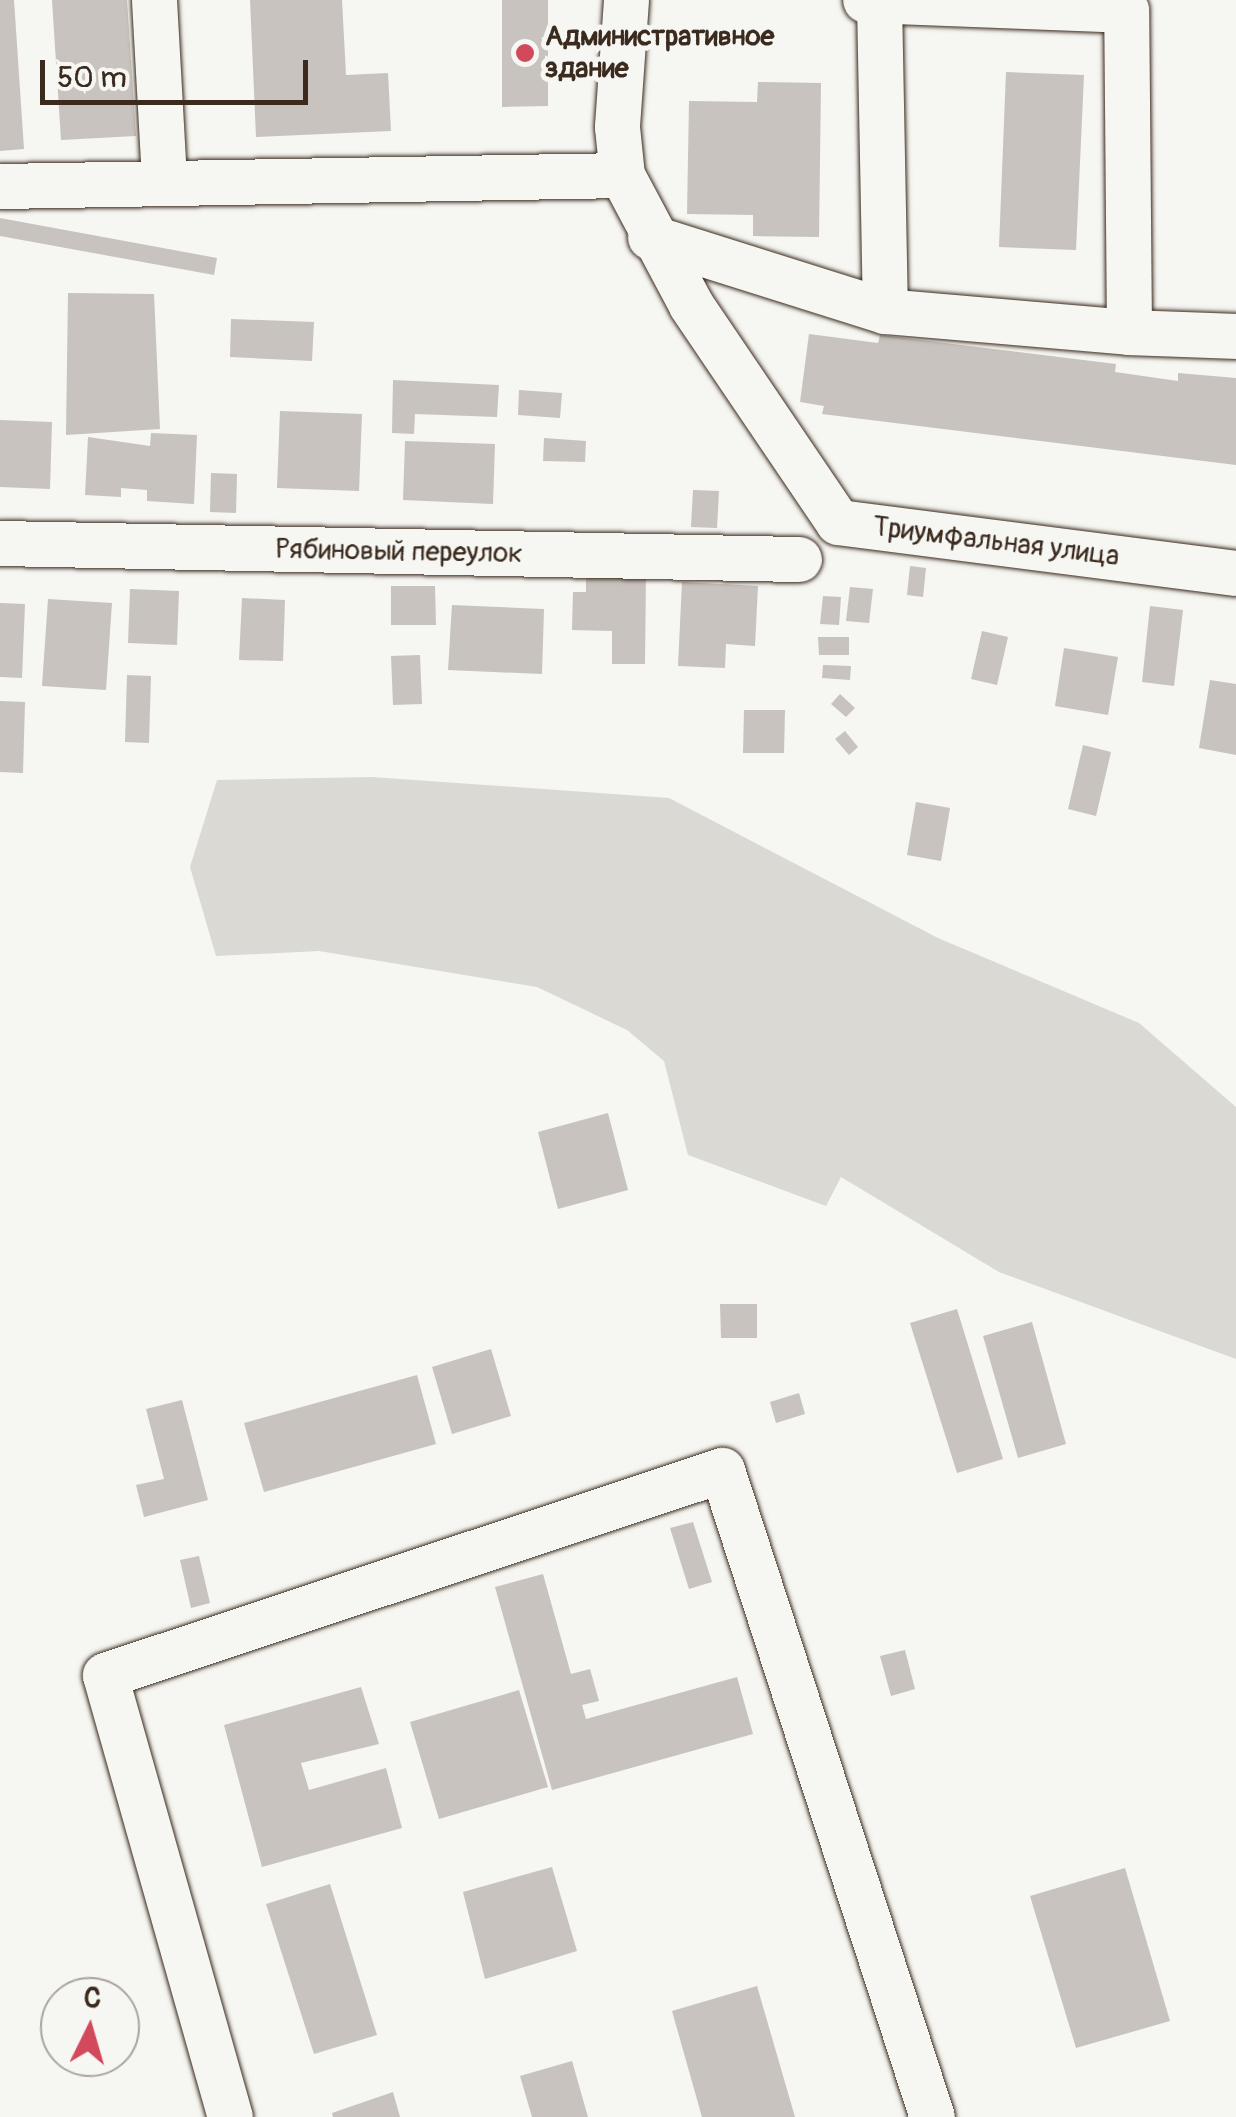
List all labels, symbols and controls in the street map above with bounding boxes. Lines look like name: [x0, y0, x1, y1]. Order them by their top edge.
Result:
place label: Административное здание: [545, 20, 774, 86]
scale bar: [45, 40, 312, 102]
marker: Административное здание: [514, 42, 536, 64]
text: 50 m: [57, 59, 127, 96]
street label: Триумфальная улица: [871, 510, 1121, 574]
street label: Рябиновый переулок: [275, 533, 523, 571]
north arrow: [40, 1977, 140, 2077]
text: С: [82, 1980, 103, 2017]

